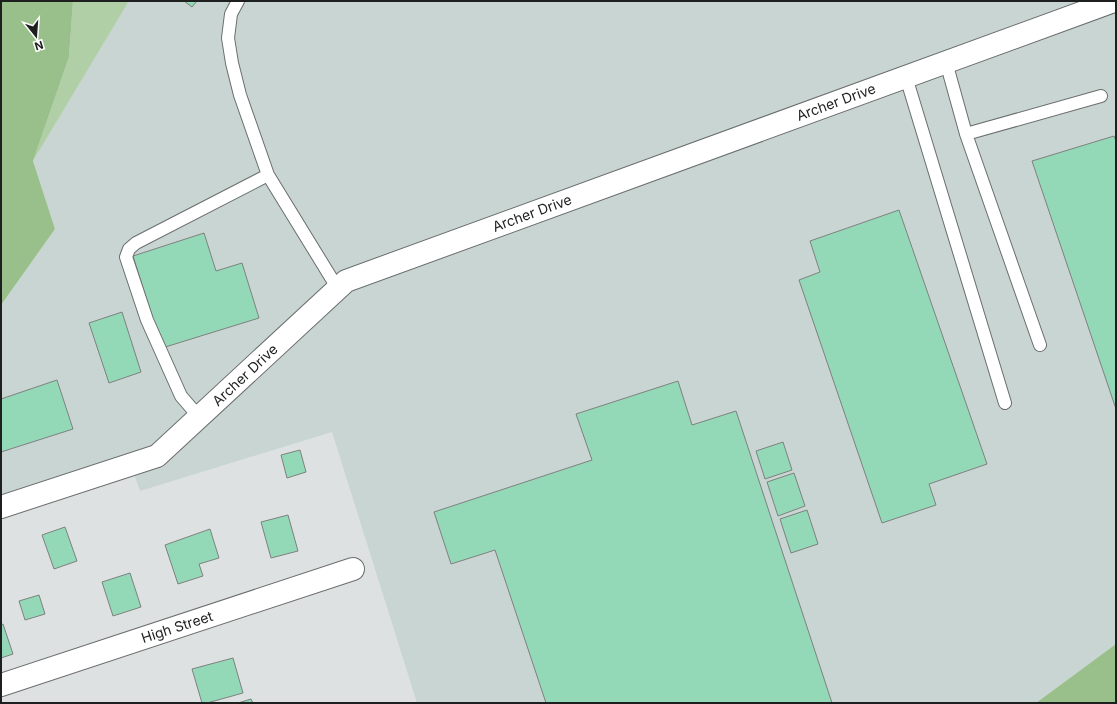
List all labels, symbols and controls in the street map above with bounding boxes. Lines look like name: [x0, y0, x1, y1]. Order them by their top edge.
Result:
north arrow: [16, 16, 56, 56]
text: N: [33, 38, 45, 53]
street label: Archer Drive: [794, 79, 878, 124]
street label: Archer Drive: [490, 190, 574, 235]
street label: Archer Drive: [208, 340, 281, 409]
street label: High Street: [139, 607, 215, 646]

